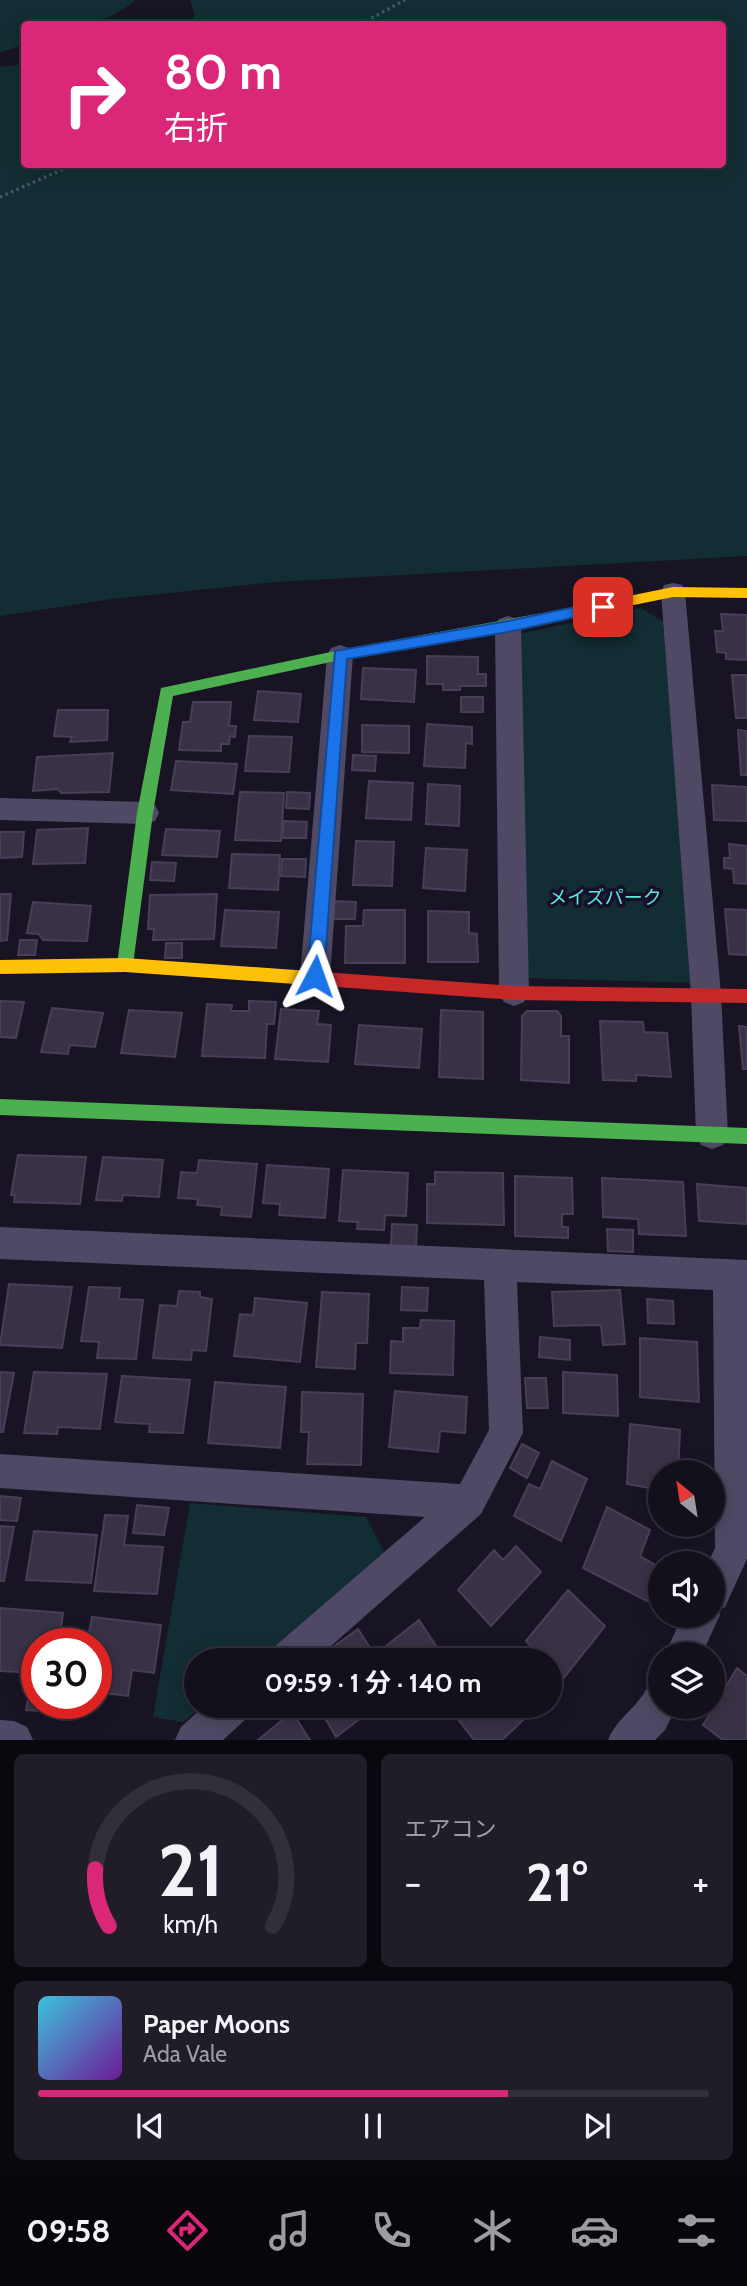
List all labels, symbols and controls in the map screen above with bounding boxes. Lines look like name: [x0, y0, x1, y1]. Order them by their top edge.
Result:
text: 80 m: [164, 42, 282, 101]
icon: right: [49, 49, 140, 140]
text: 右折: [164, 108, 228, 147]
pin: [573, 577, 633, 637]
icon: arrive: [584, 588, 622, 626]
park label: メイズパーク: [548, 886, 662, 909]
position arrow: [278, 939, 352, 1013]
north arrow: [648, 1460, 724, 1536]
map controls: [648, 1460, 725, 1719]
button: sound: [648, 1551, 725, 1628]
speed limit sign: 30: [21, 1628, 112, 1719]
button: layers: [648, 1642, 725, 1719]
text: 09:59 · 1 分 · 140 m: [265, 1667, 481, 1699]
text: エアコン: [405, 1815, 497, 1843]
text: 21: [158, 1827, 223, 1915]
text: 21°: [526, 1851, 588, 1914]
text: −: [405, 1859, 421, 1906]
text: +: [692, 1859, 709, 1906]
text: km/h: [163, 1909, 218, 1939]
text: Paper Moons: [143, 2008, 290, 2040]
text: Ada Vale: [143, 2040, 227, 2068]
icon: previous: [131, 2107, 169, 2145]
icon: pause: [354, 2107, 392, 2145]
icon: next: [578, 2107, 616, 2145]
icon: directions: [163, 2206, 212, 2255]
icon: music: [265, 2206, 314, 2255]
icon: phone: [367, 2206, 416, 2255]
icon: climate: [468, 2206, 517, 2255]
icon: car: [570, 2206, 619, 2255]
icon: filters: [672, 2206, 721, 2255]
text: 09:58: [26, 2211, 111, 2250]

